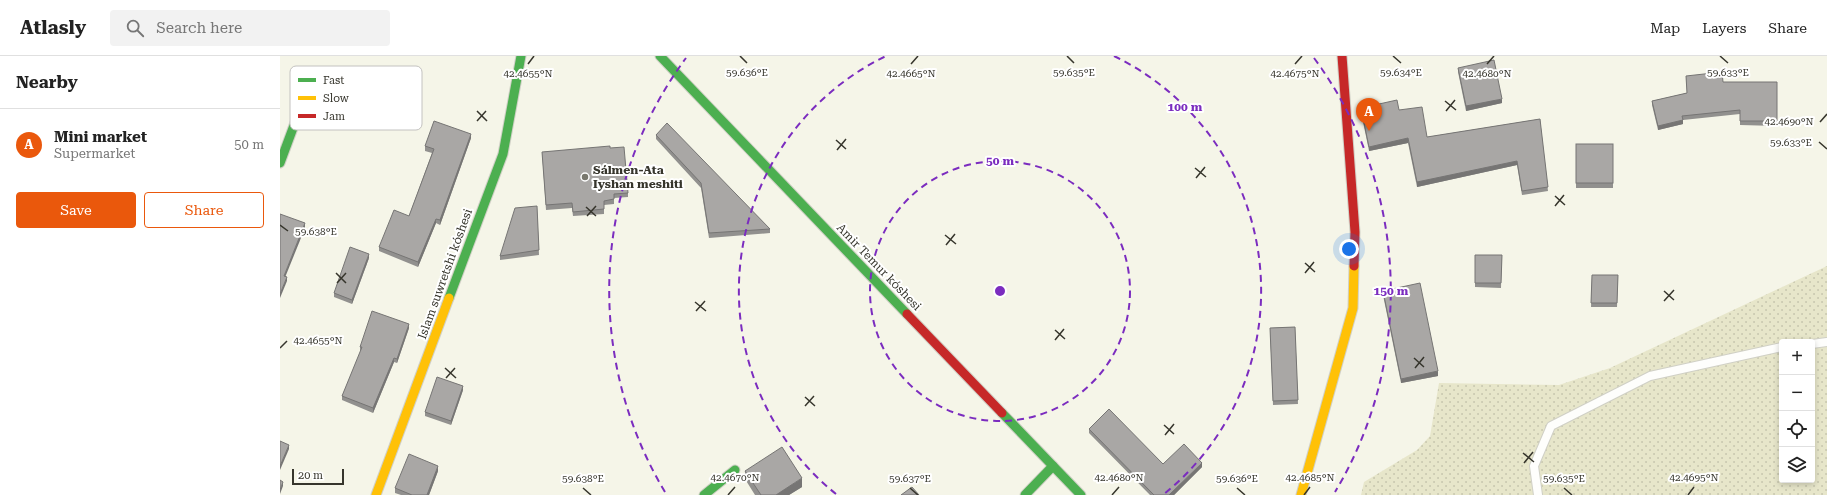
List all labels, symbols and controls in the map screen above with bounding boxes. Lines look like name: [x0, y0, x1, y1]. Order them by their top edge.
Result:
search box: [110, 10, 390, 46]
text: Atlasly: [20, 16, 86, 39]
icon: search: [124, 17, 146, 39]
text: Search here: [156, 19, 242, 37]
text: Map: [1650, 20, 1680, 36]
text: Layers: [1702, 20, 1746, 36]
text: Share: [1768, 20, 1807, 36]
legend: [290, 66, 422, 130]
text: 59.636°E: [726, 67, 768, 78]
text: 59.635°E: [1053, 67, 1095, 78]
text: 59.634°E: [1380, 67, 1422, 78]
text: 59.633°E: [1707, 67, 1749, 78]
text: 42.4655°N: [503, 68, 553, 79]
text: 42.4665°N: [886, 68, 936, 79]
text: 42.4675°N: [1270, 68, 1320, 79]
text: 42.4680°N: [1462, 68, 1512, 79]
text: Nearby: [16, 72, 78, 92]
text: Fast: [323, 74, 344, 87]
text: Slow: [323, 92, 350, 105]
pin: A: [1356, 98, 1382, 131]
text: 100 m: [1168, 100, 1203, 114]
text: Jam: [323, 110, 345, 123]
text: 42.4690°N: [1764, 116, 1814, 127]
text: Mini market: [54, 128, 147, 146]
text: A: [24, 137, 34, 152]
text: 50 m: [234, 137, 264, 152]
text: 59.633°E: [1770, 137, 1812, 148]
text: Supermarket: [54, 146, 135, 161]
text: 50 m: [986, 154, 1014, 168]
place label: Sálmen-Ata Iyshan meshiti: [593, 163, 683, 191]
marker: Sálmen-Ata Iyshan meshiti: [580, 172, 590, 182]
button: Save: [16, 192, 136, 228]
button: Share: [144, 192, 264, 228]
street label: Islam suwretshi kóshesi: [415, 207, 475, 341]
street label: Amir Temur kóshesi: [834, 221, 924, 313]
text: 59.638°E: [295, 226, 337, 237]
your location: [1339, 239, 1359, 259]
centre of rings: [993, 284, 1007, 298]
text: 150 m: [1374, 284, 1409, 298]
text: 42.4655°N: [293, 335, 343, 346]
map controls: [1779, 339, 1815, 483]
button: +: [1779, 339, 1815, 375]
button: −: [1779, 375, 1815, 411]
button: locate: [1779, 411, 1815, 447]
button: layers: [1779, 447, 1815, 483]
scale bar: [292, 467, 344, 486]
text: 20 m: [298, 469, 323, 482]
text: 42.4670°N: [710, 472, 760, 483]
text: 42.4680°N: [1094, 472, 1144, 483]
text: 42.4685°N: [1285, 472, 1335, 483]
text: 42.4695°N: [1669, 472, 1719, 483]
text: 59.638°E: [562, 473, 604, 484]
text: 59.637°E: [889, 473, 931, 484]
text: 59.636°E: [1216, 473, 1258, 484]
text: 59.635°E: [1543, 473, 1585, 484]

